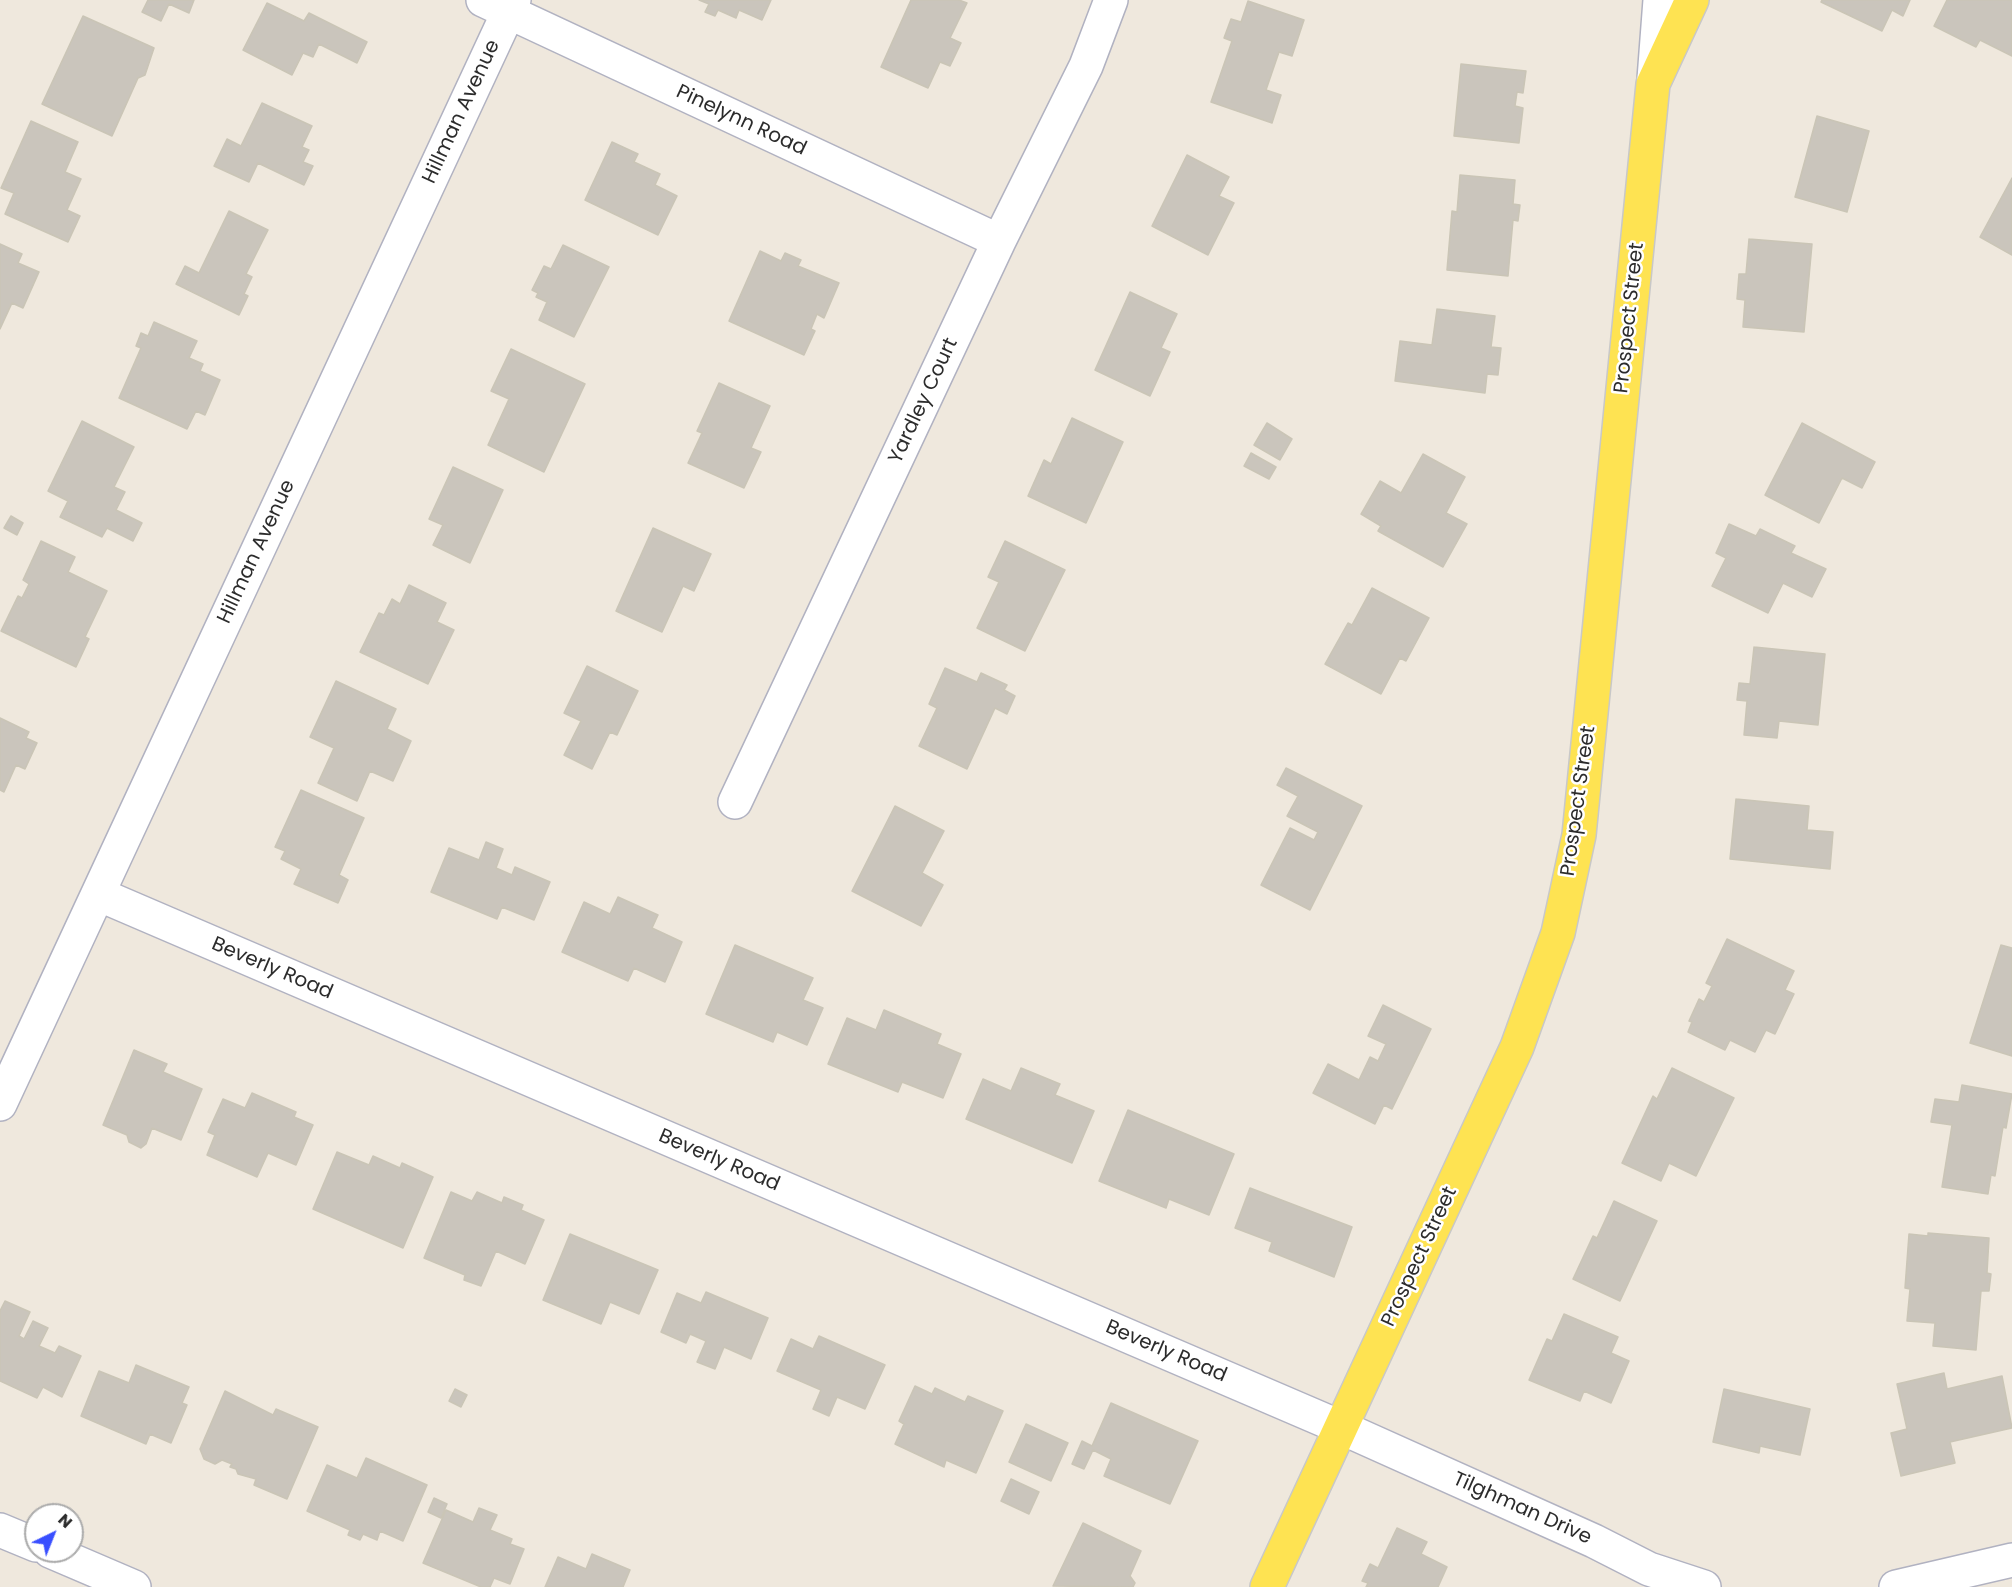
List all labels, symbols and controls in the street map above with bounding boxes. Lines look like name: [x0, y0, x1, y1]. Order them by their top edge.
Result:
street label: Hillman Avenue: [418, 36, 506, 188]
street label: Pinelynn Road: [672, 80, 810, 162]
street label: Prospect Street: [1610, 241, 1650, 395]
street label: Yardley Court: [884, 334, 964, 468]
street label: Hillman Avenue: [213, 476, 301, 628]
street label: Prospect Street: [1557, 724, 1601, 878]
street label: Beverly Road: [208, 933, 336, 1005]
street label: Beverly Road: [655, 1125, 783, 1197]
street label: Prospect Street: [1377, 1183, 1463, 1331]
street label: Beverly Road: [1102, 1316, 1230, 1388]
street label: Tilghman Drive: [1449, 1468, 1595, 1550]
north arrow: [24, 1503, 84, 1563]
text: N: [53, 1508, 77, 1533]

